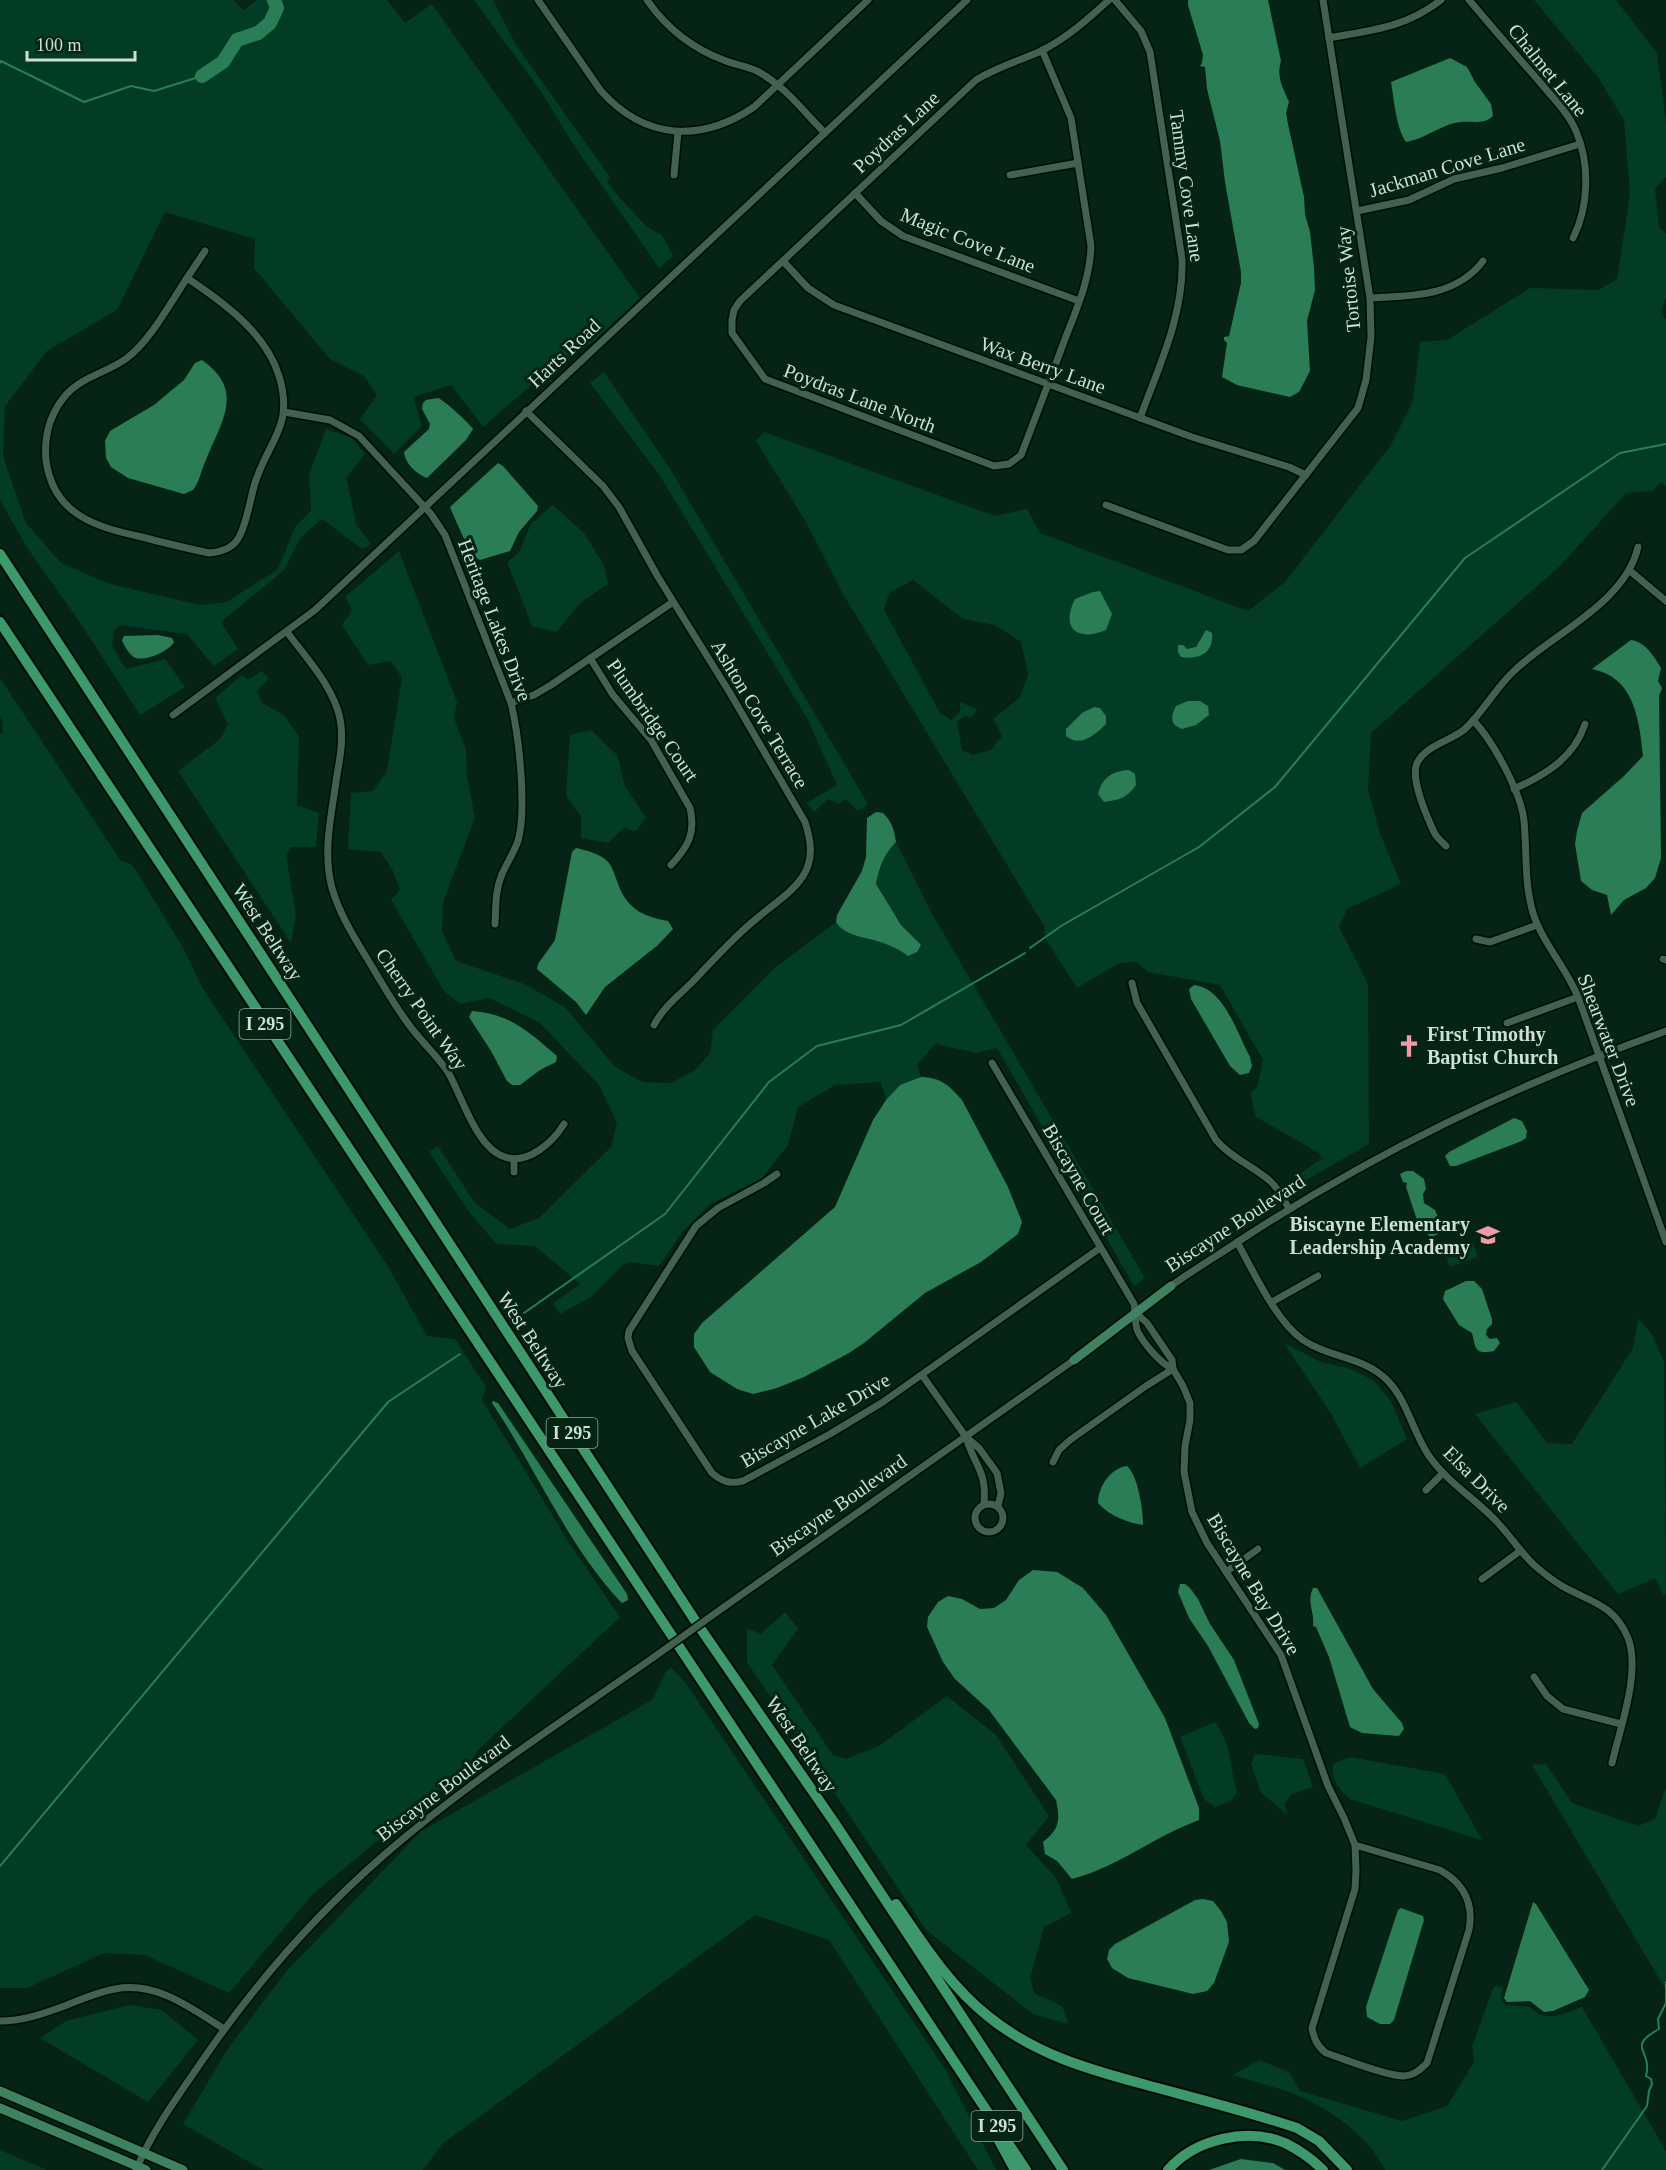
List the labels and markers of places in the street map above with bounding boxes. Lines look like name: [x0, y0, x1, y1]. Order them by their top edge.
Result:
place label: First Timothy Baptist Church: [1427, 1023, 1558, 1069]
church icon: First Timothy Baptist Church: [1396, 1033, 1422, 1059]
place label: Biscayne Elementary Leadership Academy: [1289, 1213, 1470, 1259]
school or university icon: Biscayne Elementary Leadership Academy: [1475, 1222, 1501, 1248]

